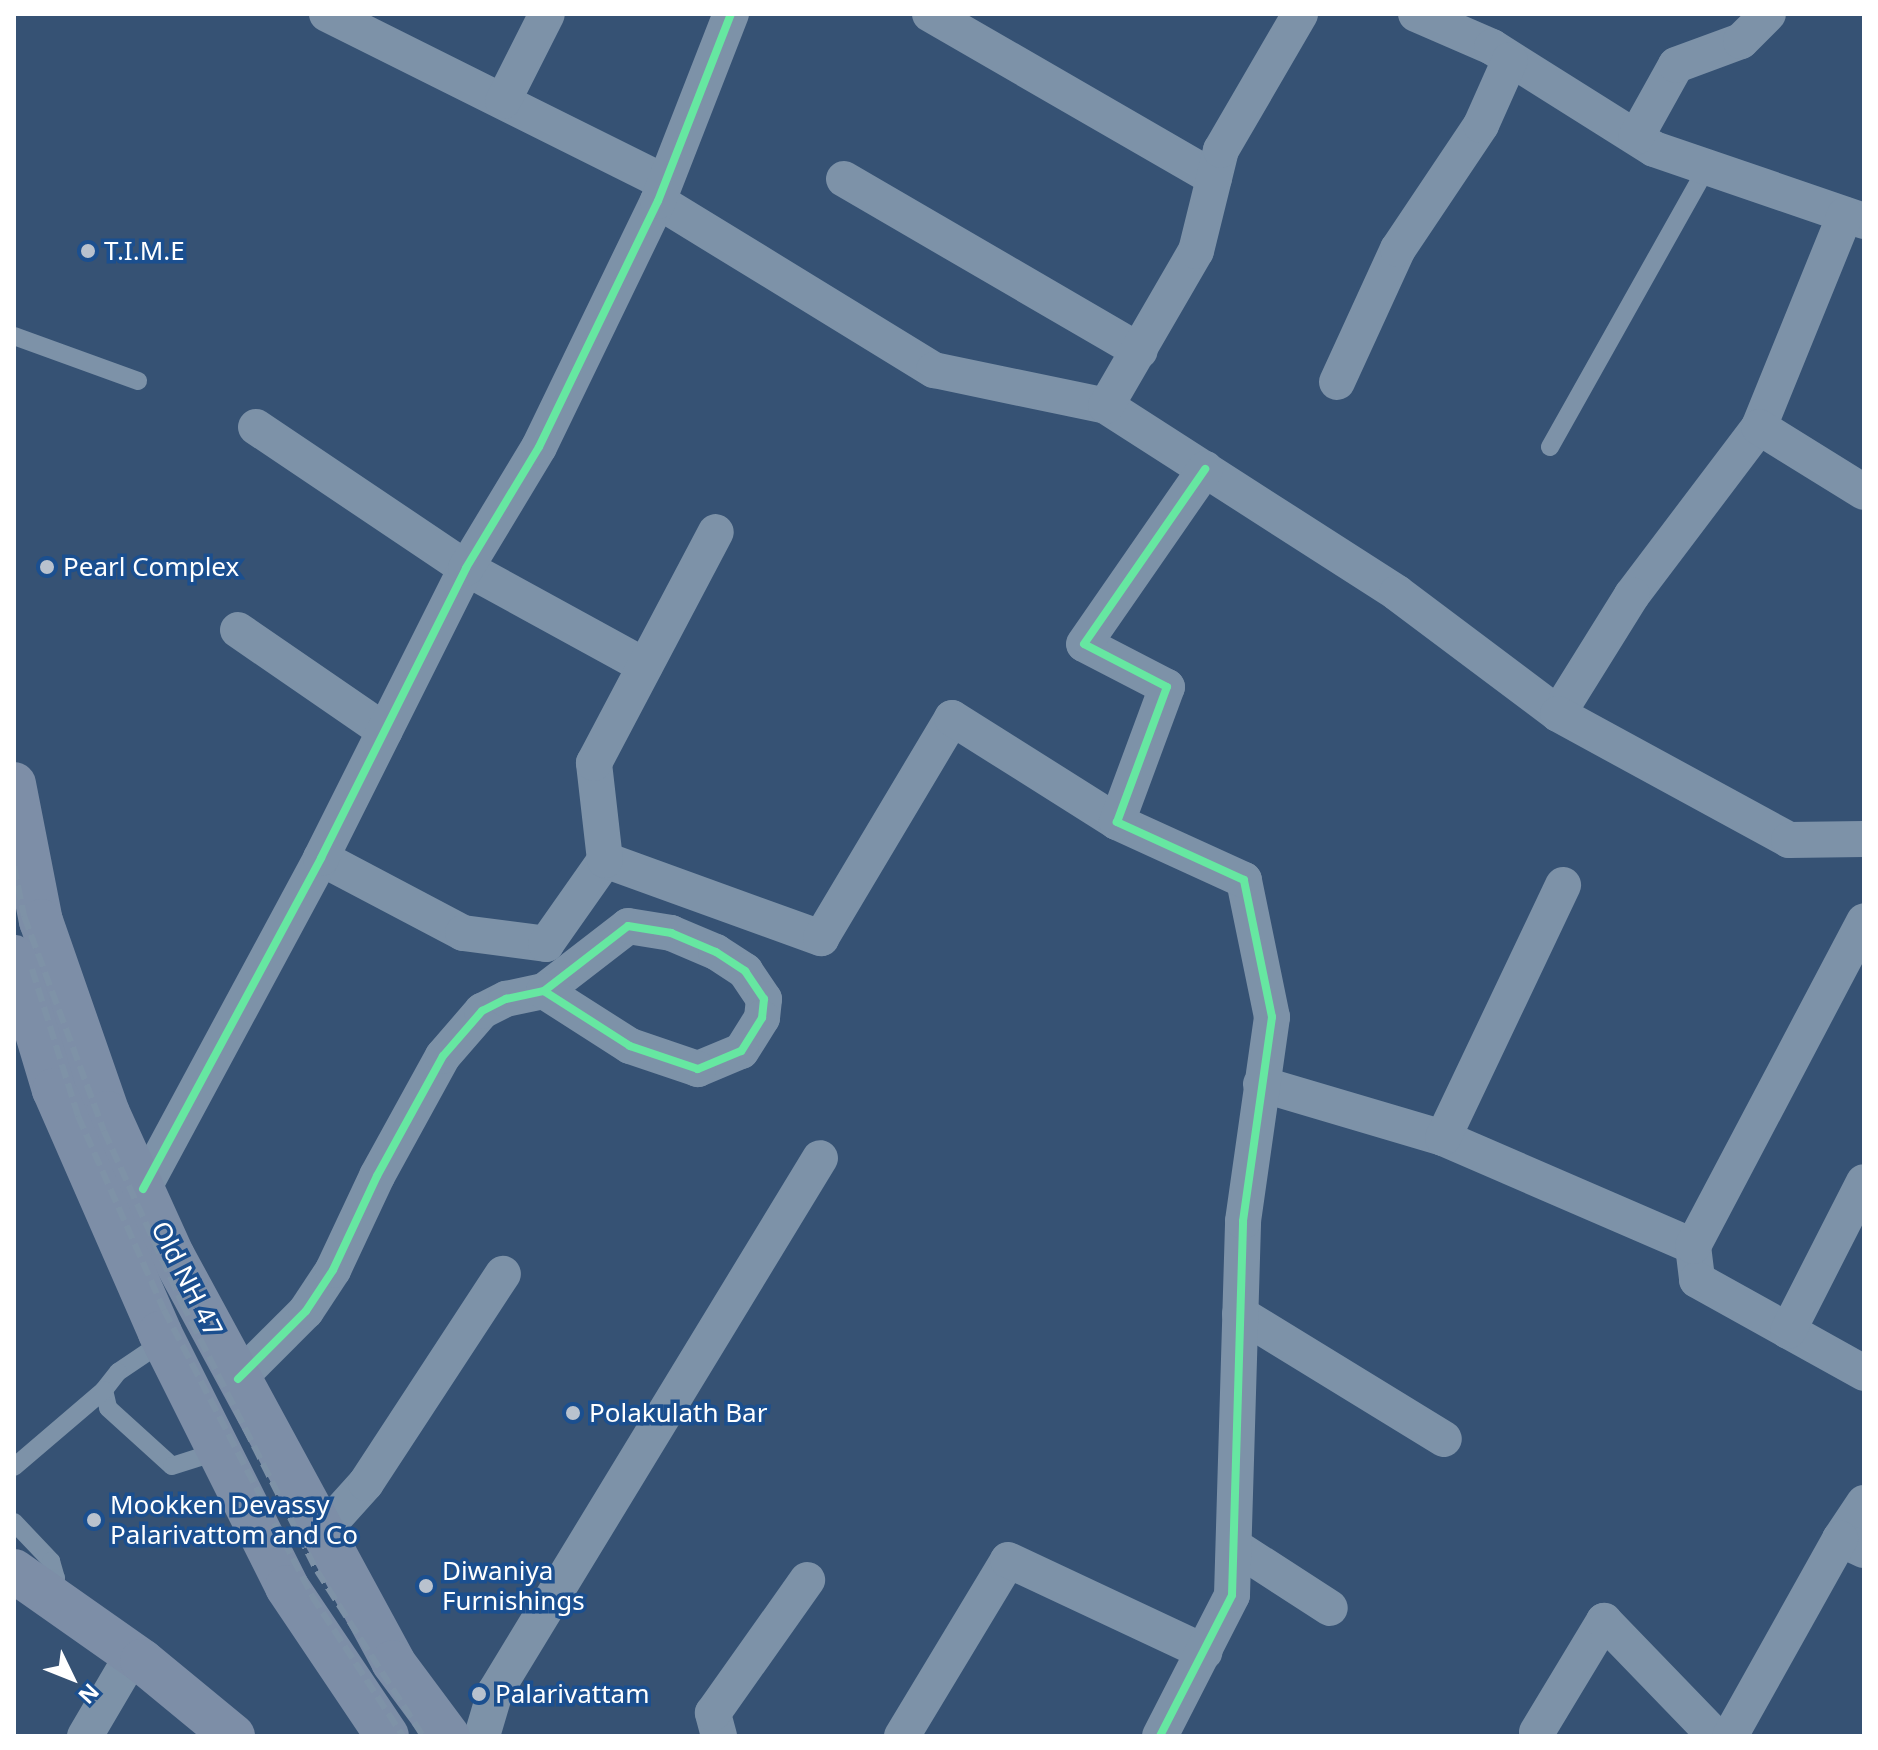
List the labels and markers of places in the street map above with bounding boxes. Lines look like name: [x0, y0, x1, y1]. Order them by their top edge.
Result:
place label: T.I.M.E: [104, 235, 185, 267]
marker: T.I.M.E: [79, 242, 97, 260]
place label: Pearl Complex: [63, 551, 239, 583]
marker: Pearl Complex: [38, 558, 56, 576]
place label: Polakulath Bar: [589, 1397, 767, 1429]
marker: Polakulath Bar: [564, 1404, 582, 1422]
place label: Mookken Devassy Palarivattom and Co: [110, 1489, 358, 1550]
marker: Mookken Devassy Palarivattom and Co: [85, 1511, 103, 1529]
place label: Diwaniya Furnishings: [442, 1555, 585, 1616]
marker: Diwaniya Furnishings: [417, 1577, 435, 1595]
place label: Palarivattam: [495, 1678, 650, 1710]
marker: Palarivattam: [470, 1685, 488, 1703]

